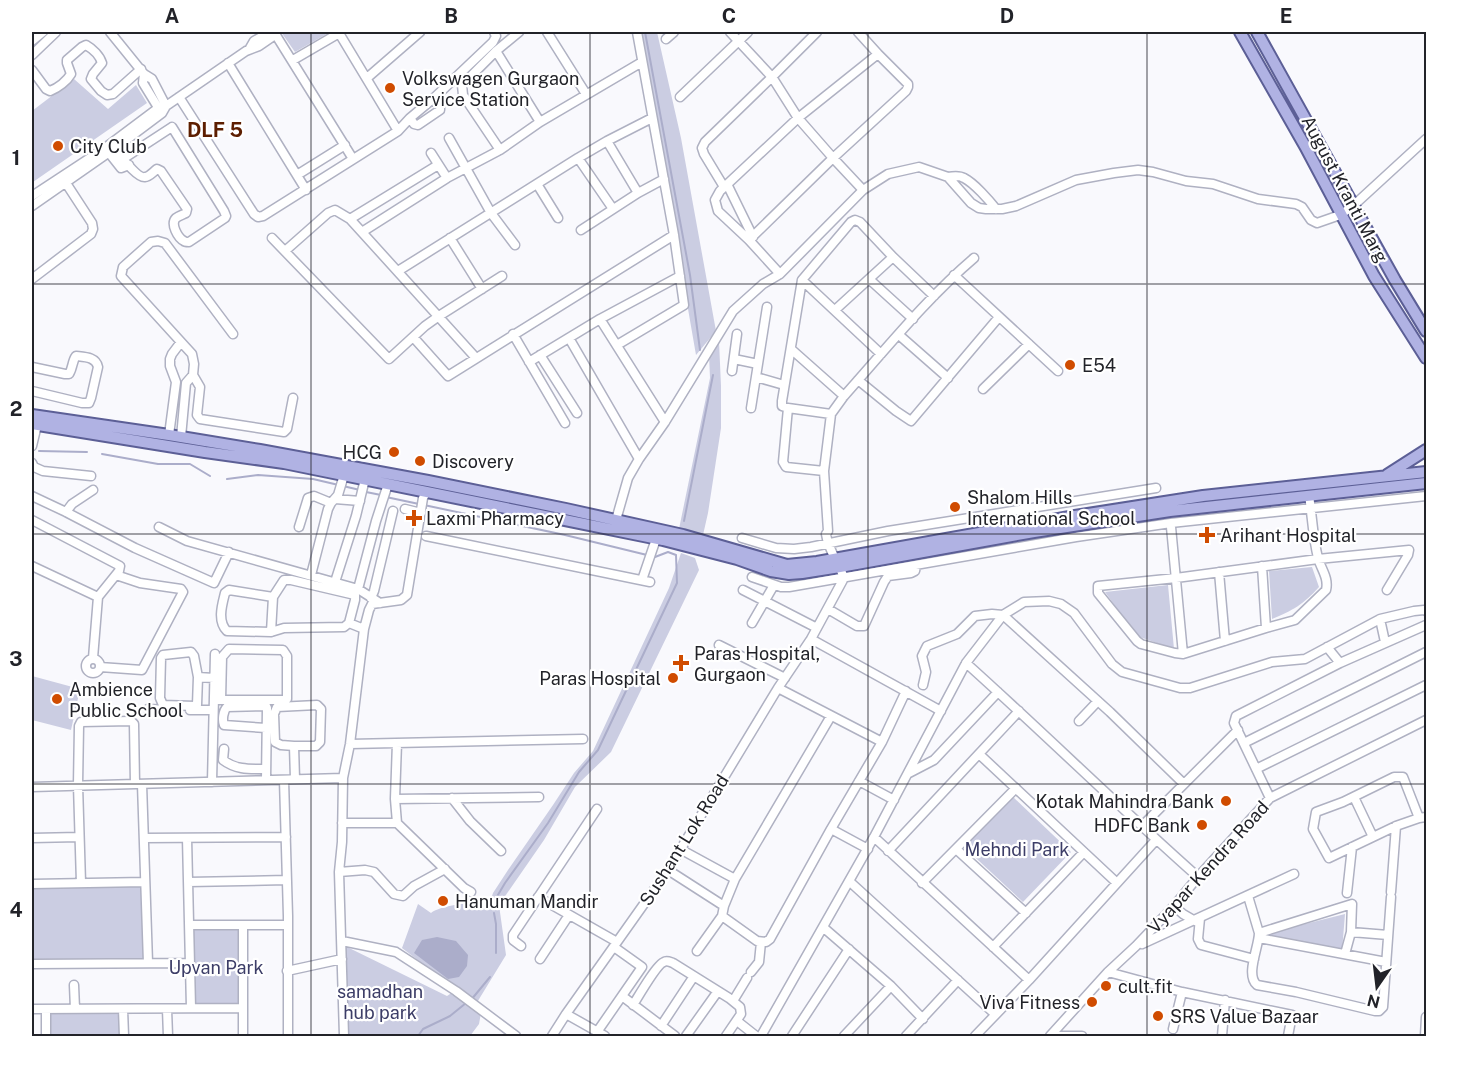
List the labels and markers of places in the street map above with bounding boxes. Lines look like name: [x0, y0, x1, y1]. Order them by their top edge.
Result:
place label: Volkswagen Gurgaon Service Station: [402, 68, 579, 110]
marker: Volkswagen Gurgaon Service Station: [383, 81, 397, 95]
place label: City Club: [70, 136, 147, 157]
marker: City Club: [51, 139, 65, 153]
place label: E54: [1082, 355, 1116, 376]
marker: E54: [1063, 358, 1077, 372]
place label: HCG: [343, 442, 382, 463]
marker: HCG: [387, 445, 401, 459]
place label: Discovery: [432, 451, 514, 472]
marker: Discovery: [413, 454, 427, 468]
place label: Shalom Hills International School: [967, 487, 1136, 529]
marker: Shalom Hills International School: [948, 500, 962, 514]
place label: Laxmi Pharmacy: [426, 508, 564, 529]
marker: Laxmi Pharmacy: [407, 511, 421, 525]
place label: Arihant Hospital: [1220, 525, 1356, 546]
marker: Arihant Hospital: [1198, 526, 1216, 544]
place label: Paras Hospital, Gurgaon: [694, 643, 820, 685]
marker: Paras Hospital, Gurgaon: [672, 654, 690, 672]
place label: Paras Hospital: [539, 668, 661, 689]
marker: Paras Hospital: [666, 671, 680, 685]
place label: Ambience Public School: [69, 679, 183, 721]
marker: Ambience Public School: [50, 692, 64, 706]
place label: Kotak Mahindra Bank: [1036, 791, 1214, 812]
marker: Kotak Mahindra Bank: [1219, 794, 1233, 808]
place label: HDFC Bank: [1094, 815, 1190, 836]
marker: HDFC Bank: [1195, 818, 1209, 832]
place label: Hanuman Mandir: [455, 891, 599, 912]
marker: Hanuman Mandir: [436, 894, 450, 908]
place label: cult.fit: [1118, 976, 1173, 997]
marker: cult.fit: [1099, 979, 1113, 993]
place label: Viva Fitness: [979, 992, 1080, 1013]
marker: Viva Fitness: [1085, 995, 1099, 1009]
place label: SRS Value Bazaar: [1170, 1006, 1319, 1027]
marker: SRS Value Bazaar: [1151, 1009, 1165, 1023]

